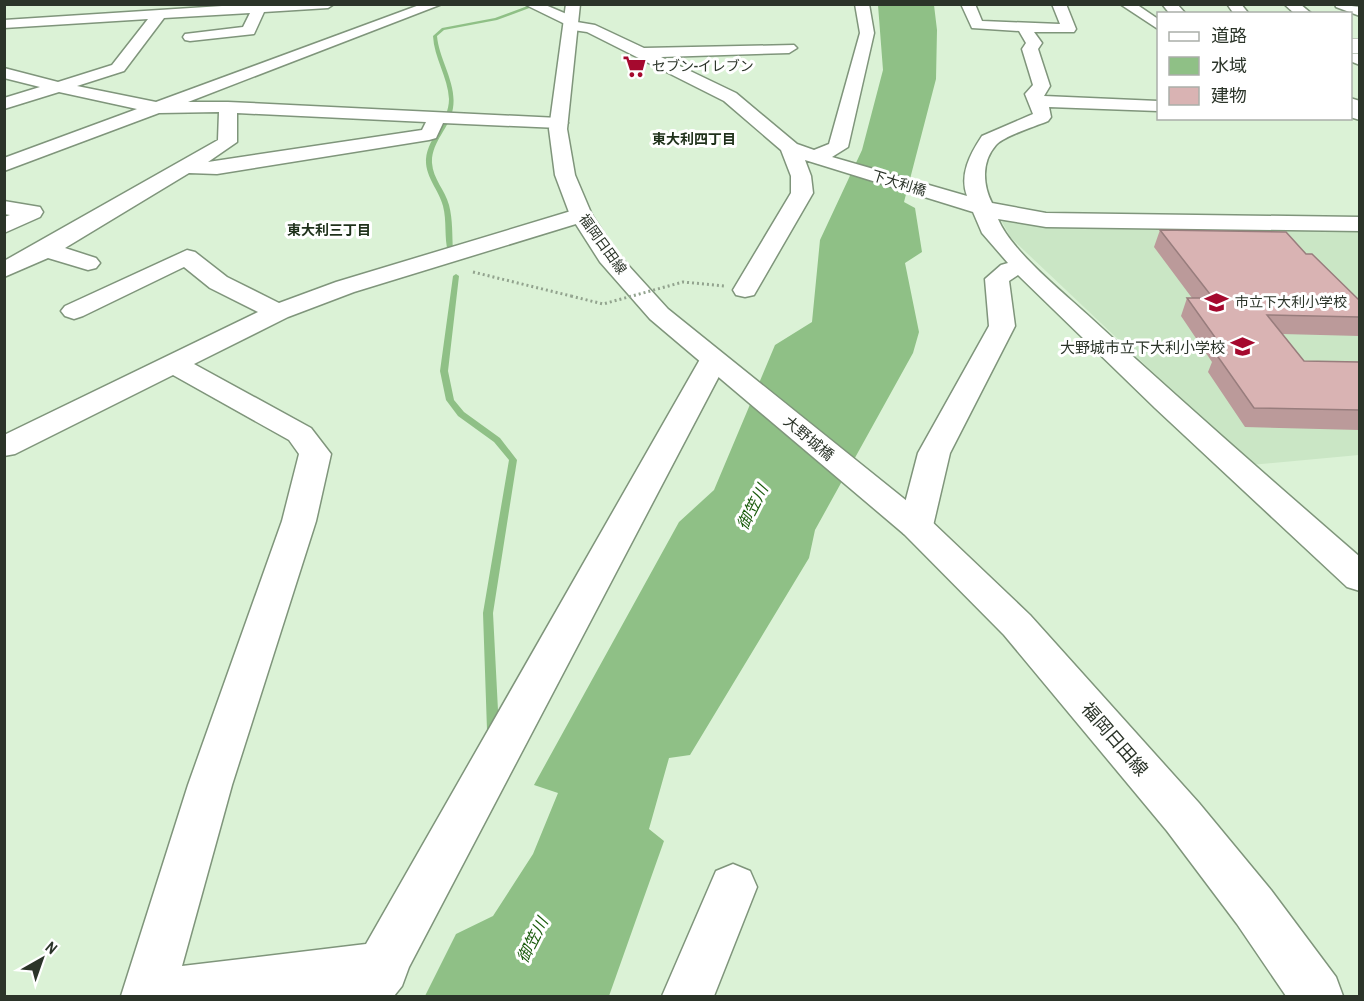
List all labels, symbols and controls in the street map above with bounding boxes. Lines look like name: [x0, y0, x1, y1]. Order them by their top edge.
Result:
legend: [1157, 12, 1352, 120]
text: 道路: [1211, 23, 1247, 48]
supermarket icon: セブン-イレブン: [621, 53, 647, 79]
text: 水域: [1211, 53, 1247, 78]
place label: セブン-イレブン: [652, 57, 754, 75]
text: 建物: [1211, 83, 1247, 108]
district label: 東大利四丁目: [652, 130, 736, 148]
street label: 下大利橋: [870, 166, 928, 200]
street label: 福岡日田線: [575, 210, 631, 278]
district label: 東大利三丁目: [287, 221, 371, 239]
school or university icon: 市立下大利小学校: [1204, 289, 1230, 315]
place label: 市立下大利小学校: [1235, 293, 1347, 311]
school or university icon: 大野城市立下大利小学校: [1230, 334, 1256, 360]
place label: 大野城市立下大利小学校: [1060, 337, 1225, 358]
street label: 大野城橋: [779, 411, 839, 465]
water label: 御笠川: [731, 479, 774, 533]
street label: 福岡日田線: [1076, 697, 1154, 781]
water label: 御笠川: [511, 912, 554, 966]
north arrow: [12, 929, 72, 989]
text: N: [41, 936, 62, 959]

